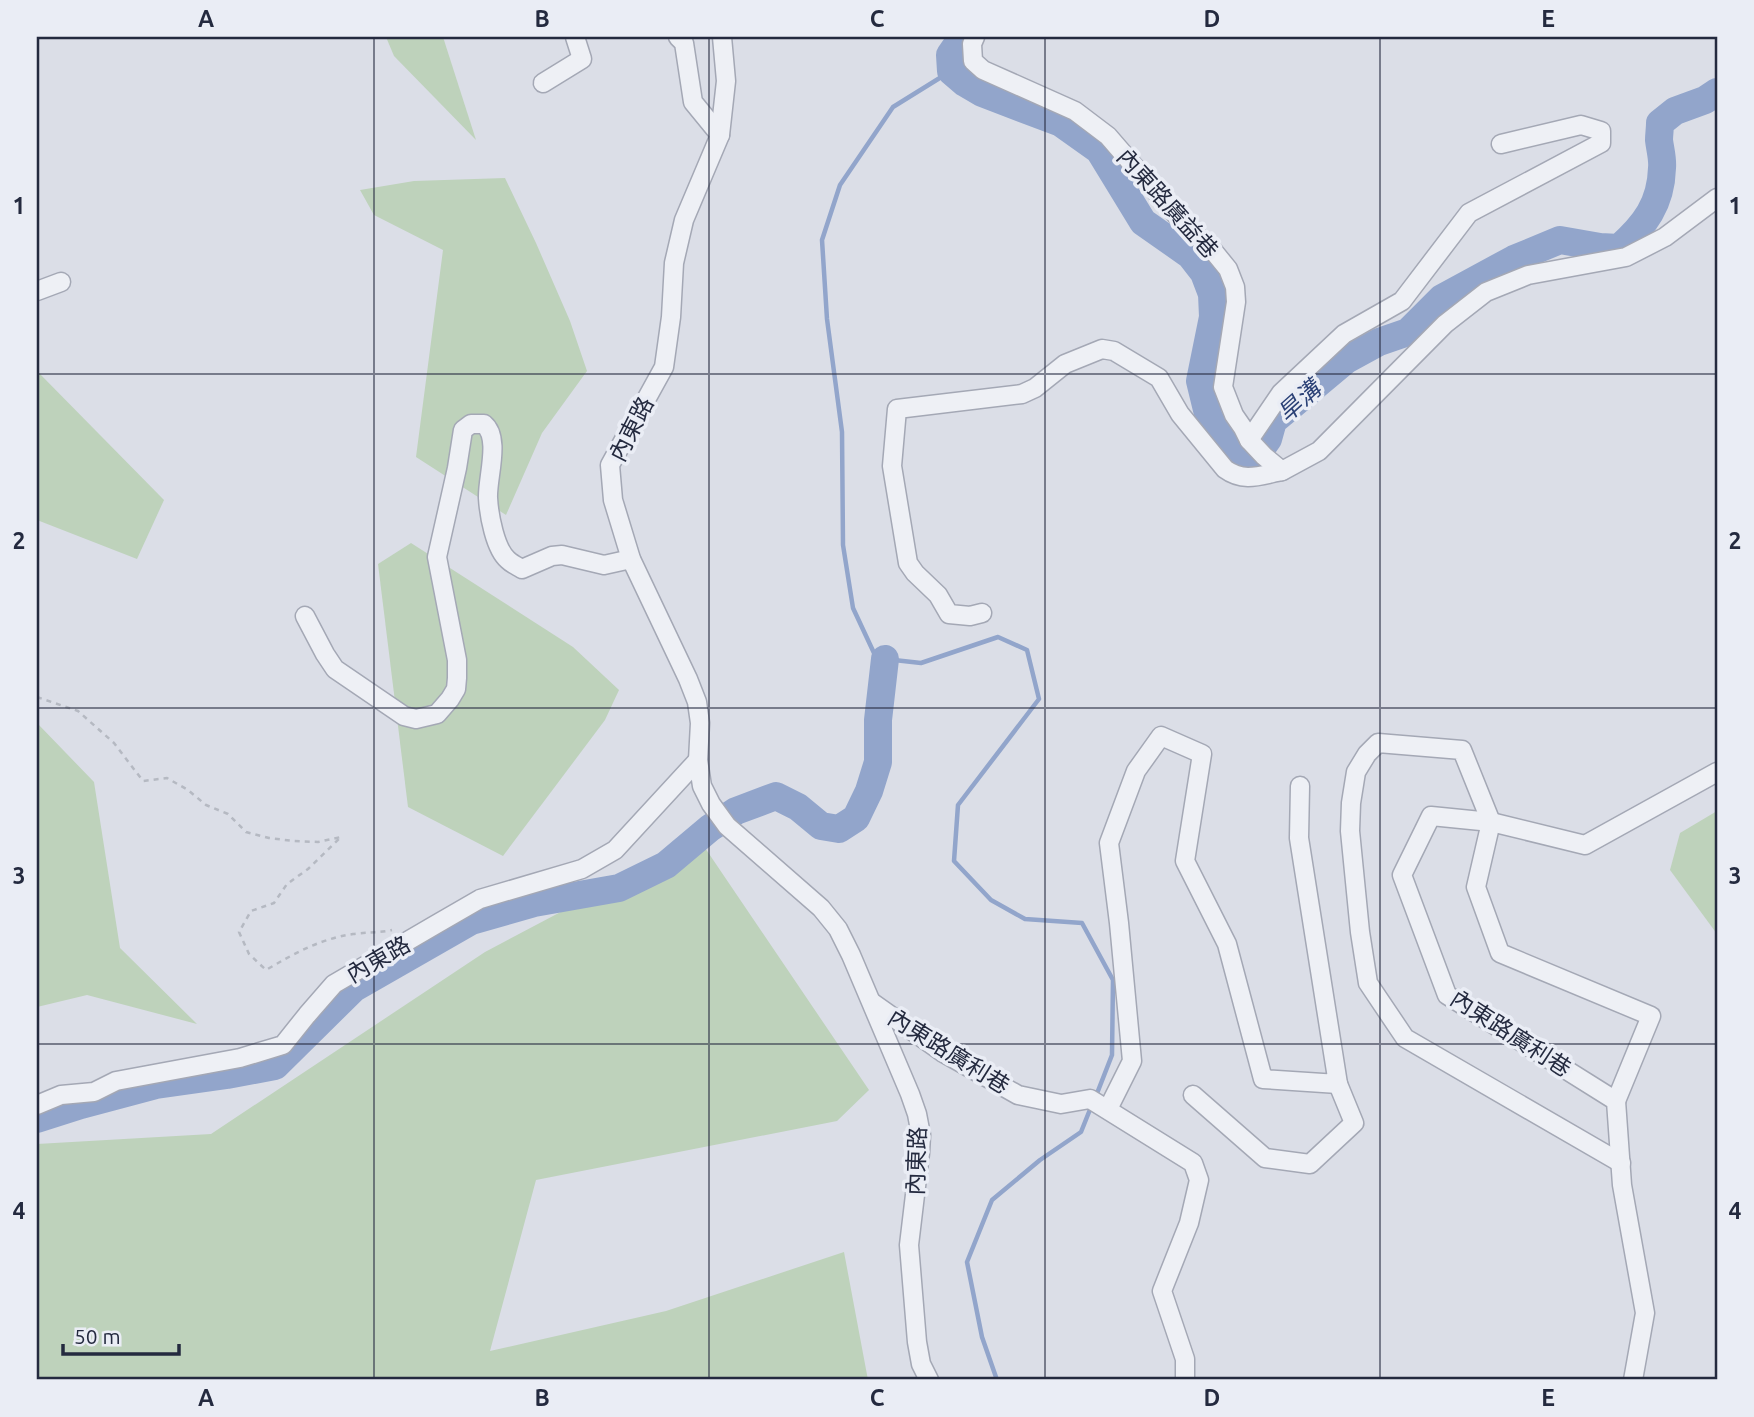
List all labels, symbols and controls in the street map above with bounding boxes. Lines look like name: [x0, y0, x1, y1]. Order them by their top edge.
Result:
text: A: [198, 6, 214, 31]
text: B: [534, 6, 550, 31]
text: C: [870, 6, 885, 31]
text: D: [1204, 6, 1220, 31]
text: E: [1541, 6, 1555, 31]
street label: 內東路廣益巷: [1113, 143, 1223, 263]
text: 1: [13, 193, 25, 218]
text: 1: [1729, 193, 1741, 218]
water label: 旱溝: [1272, 373, 1328, 427]
street label: 內東路: [604, 393, 658, 465]
text: 2: [13, 528, 25, 553]
text: 2: [1729, 528, 1741, 553]
text: 3: [13, 863, 25, 888]
text: 3: [1729, 863, 1741, 888]
street label: 內東路: [342, 931, 414, 987]
street label: 內東路廣利巷: [1446, 985, 1576, 1081]
street label: 內東路廣利巷: [884, 1004, 1014, 1098]
street label: 內東路: [902, 1126, 930, 1196]
text: 4: [13, 1198, 26, 1223]
text: 4: [1729, 1198, 1742, 1223]
scale bar: [63, 1312, 178, 1356]
text: 50 m: [74, 1324, 121, 1348]
text: A: [198, 1385, 214, 1410]
text: B: [534, 1385, 550, 1410]
text: C: [870, 1385, 885, 1410]
text: D: [1204, 1385, 1220, 1410]
text: E: [1541, 1385, 1555, 1410]

